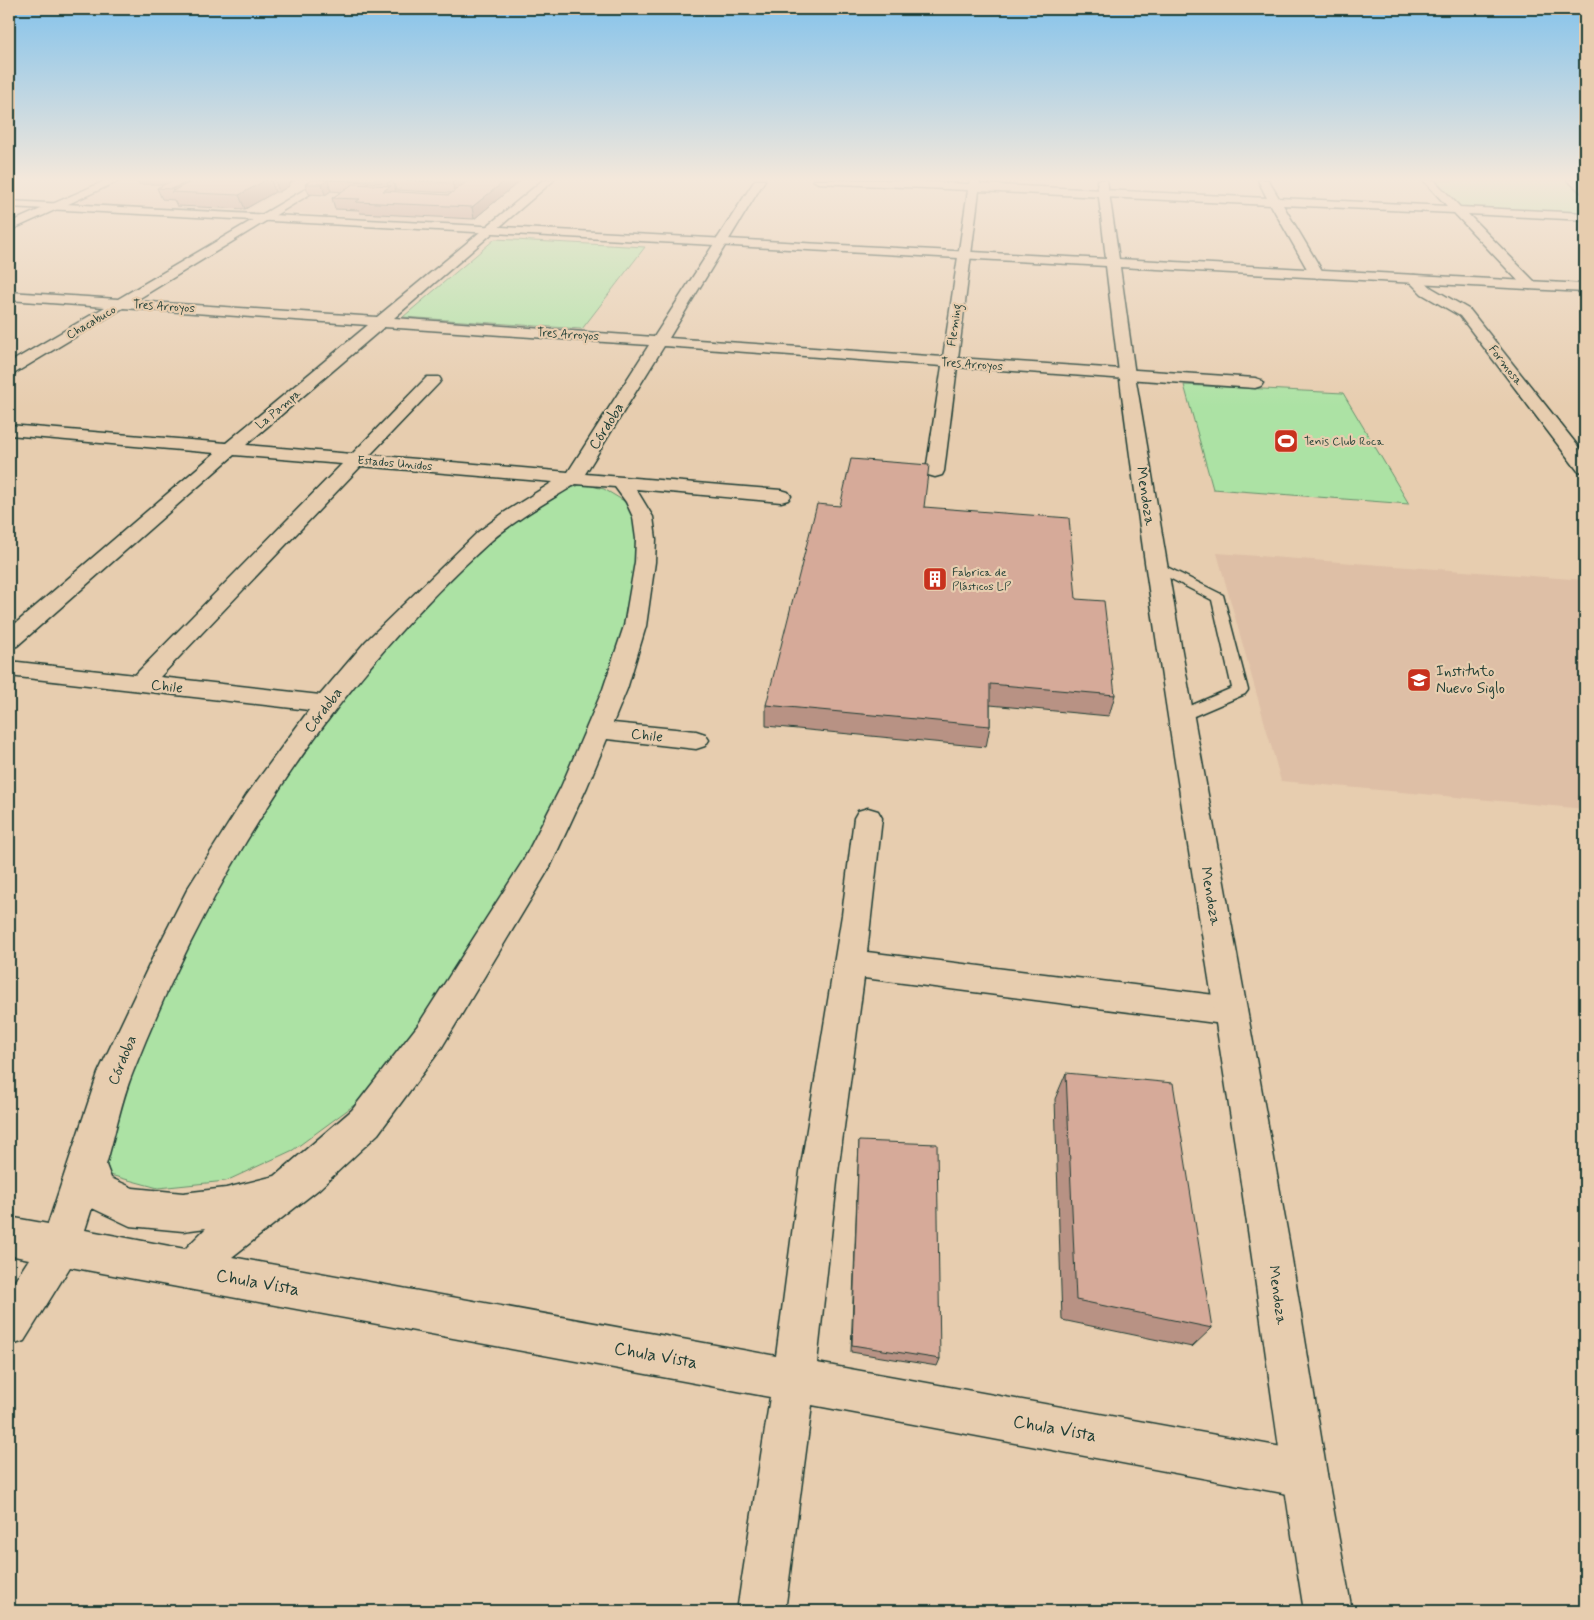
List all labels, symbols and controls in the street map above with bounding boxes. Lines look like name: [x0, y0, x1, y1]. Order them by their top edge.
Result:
street label: Tres Arroyos: [133, 297, 195, 317]
street label: Chacabuco: [64, 302, 119, 343]
street label: Fleming: [944, 303, 967, 348]
street label: Tres Arroyos: [537, 325, 599, 345]
street label: Formosa: [1484, 342, 1526, 390]
street label: Tres Arroyos: [941, 355, 1003, 375]
street label: La Pampa: [253, 386, 305, 433]
street label: Córdoba: [585, 399, 629, 454]
sports icon: Tenis Club Roca: [1273, 428, 1299, 454]
place label: Tenis Club Roca: [1304, 434, 1384, 450]
street label: Estados Unidos: [357, 453, 433, 475]
street label: Mendoza: [1130, 465, 1160, 528]
place label: Fabrica de Plásticos LP: [952, 565, 1012, 595]
building icon: Fabrica de Plásticos LP: [922, 566, 948, 592]
place label: Instituto Nuevo Siglo: [1436, 662, 1505, 699]
school or university icon: Instituto Nuevo Siglo: [1406, 667, 1432, 693]
street label: Chile: [150, 675, 184, 699]
street label: Córdoba: [300, 684, 347, 737]
street label: Chile: [630, 724, 664, 748]
street label: Mendoza: [1195, 865, 1225, 928]
street label: Córdoba: [104, 1032, 142, 1088]
street label: Chula Vista: [214, 1264, 302, 1302]
street label: Mendoza: [1263, 1264, 1291, 1327]
street label: Chula Vista: [612, 1337, 700, 1375]
street label: Chula Vista: [1011, 1410, 1099, 1448]

